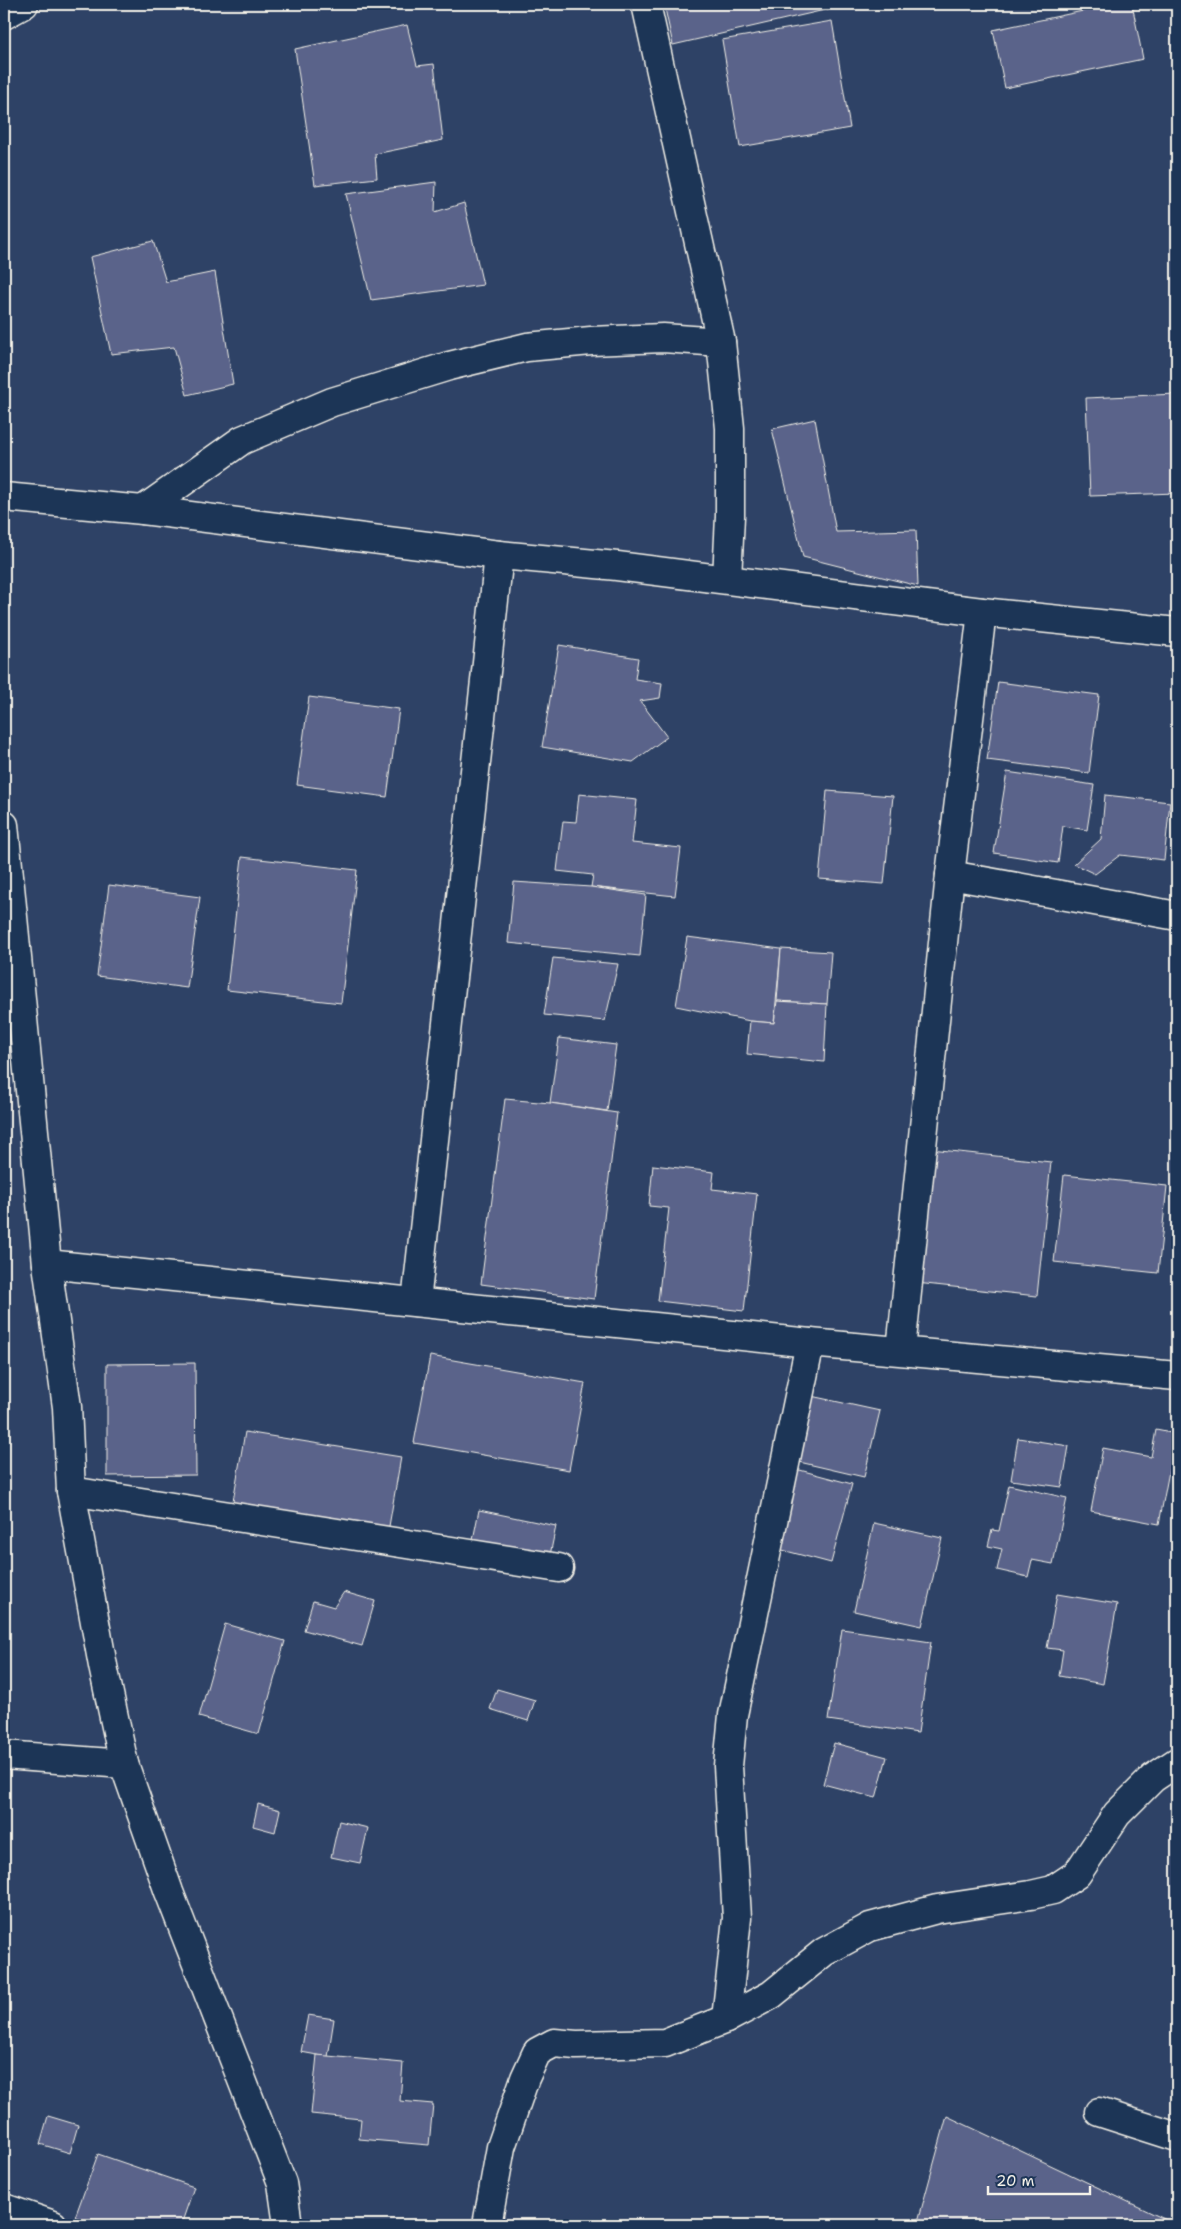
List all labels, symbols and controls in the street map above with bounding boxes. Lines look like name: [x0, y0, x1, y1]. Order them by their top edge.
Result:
scale bar: [988, 2164, 1091, 2196]
text: 20 m: [996, 2171, 1035, 2191]

